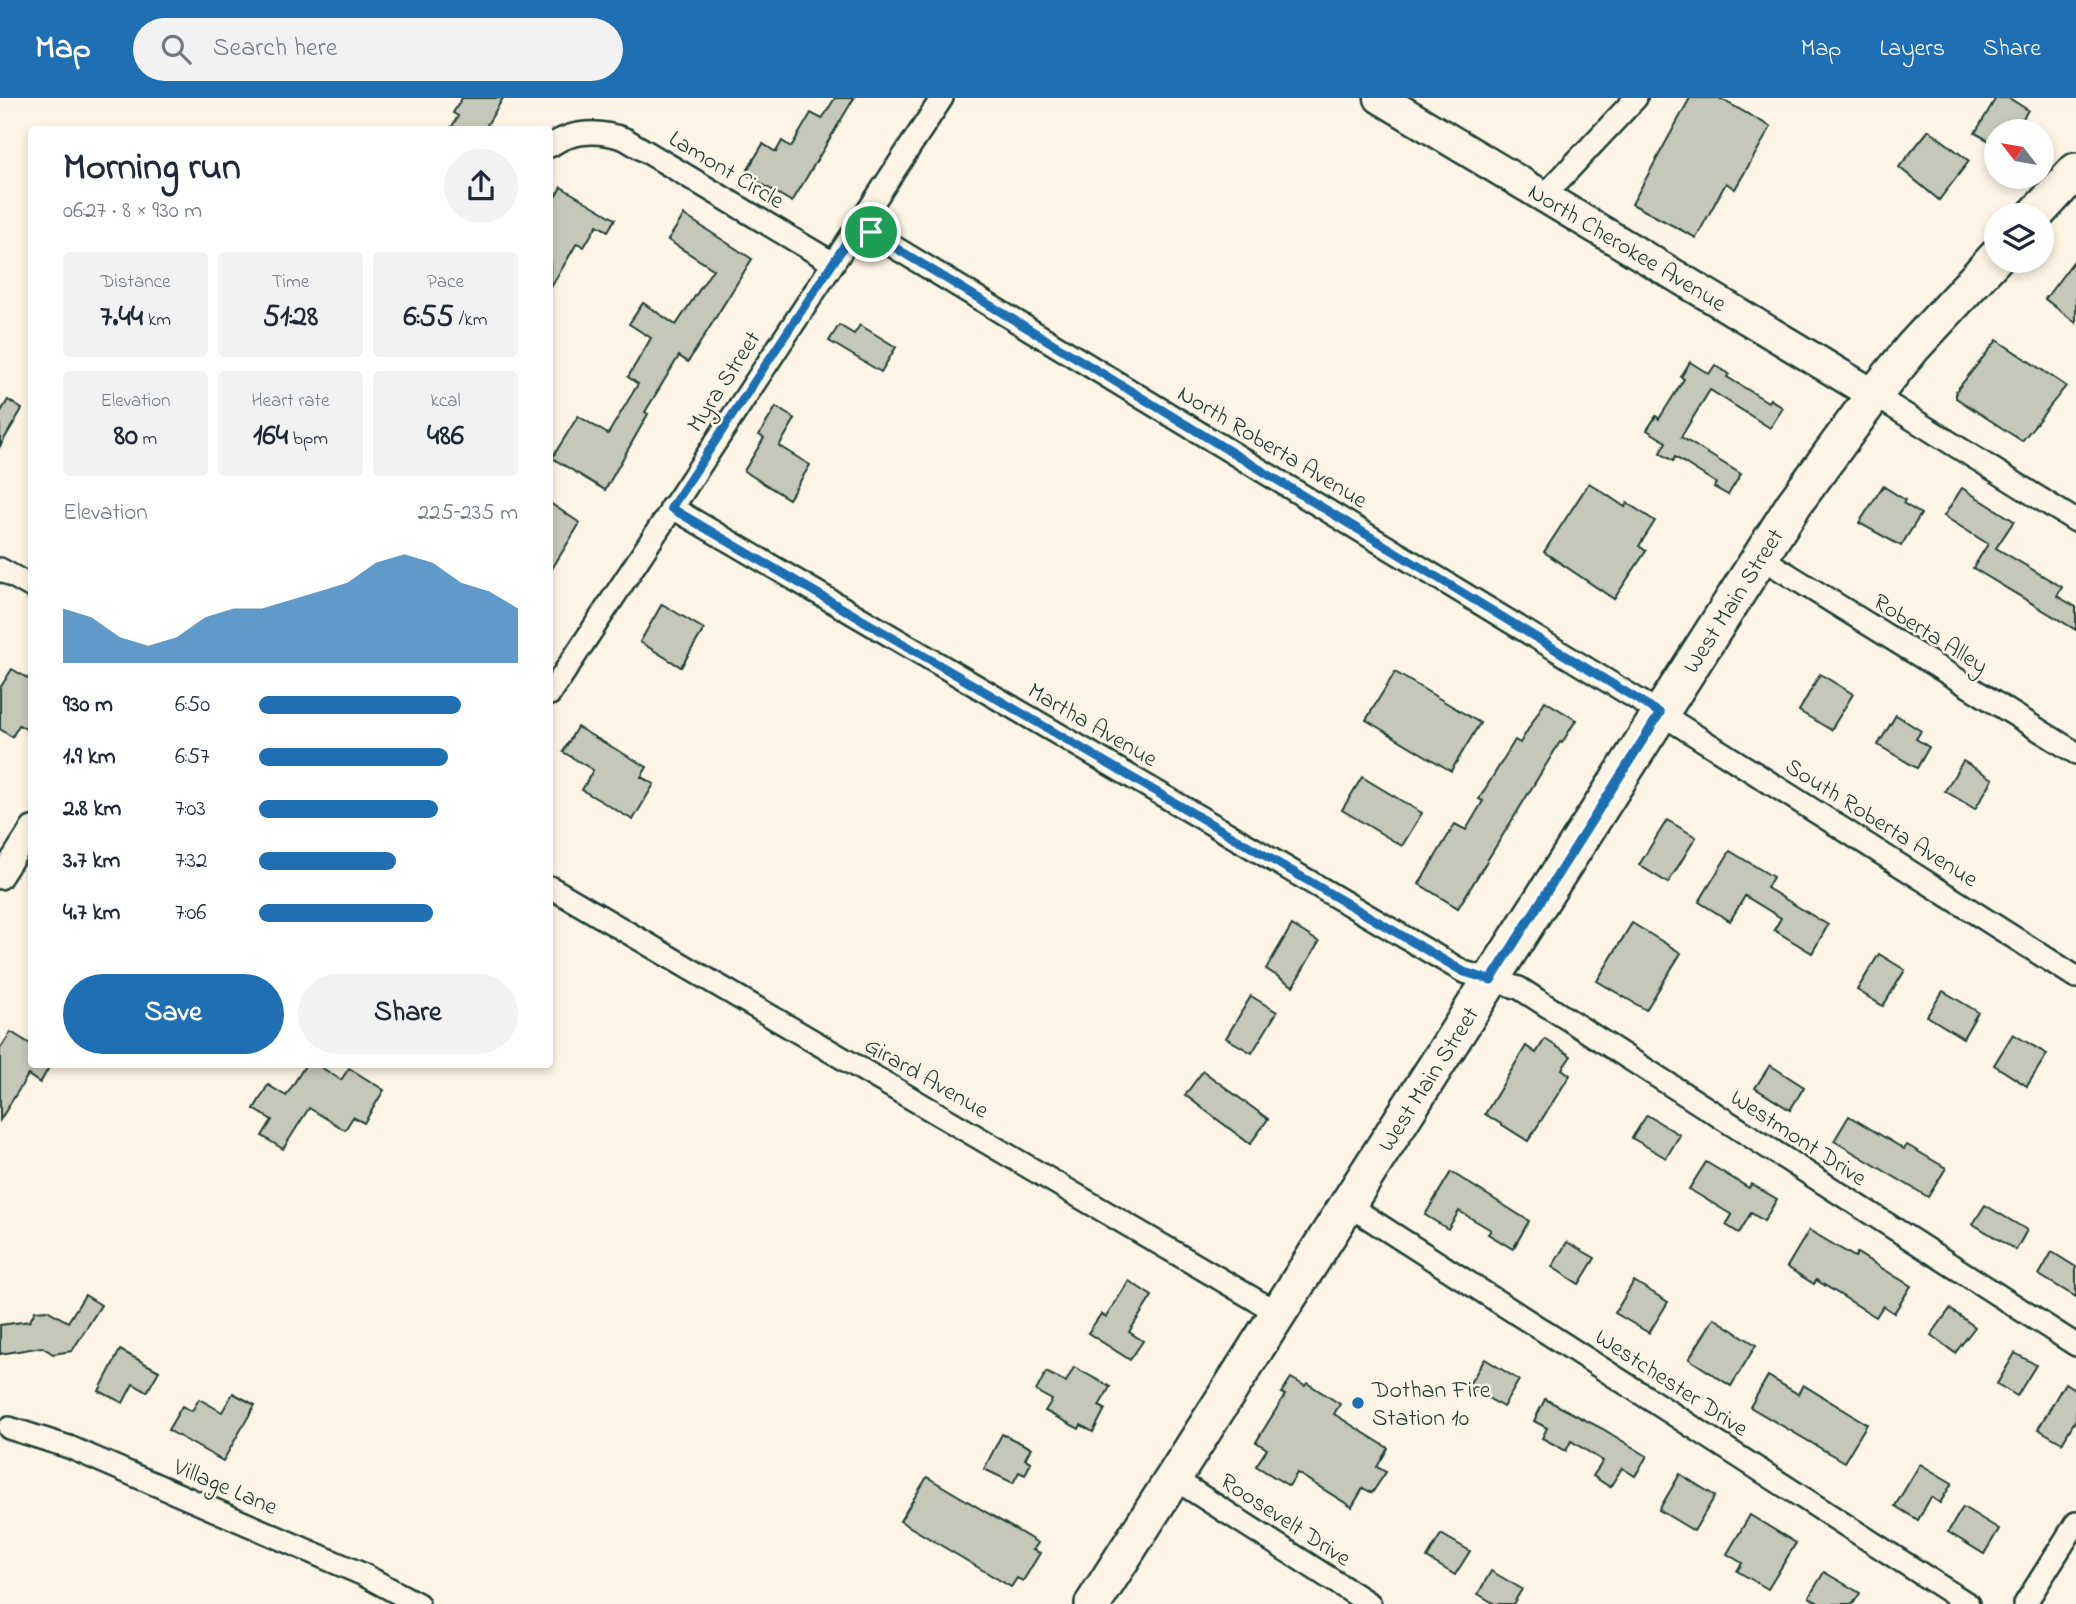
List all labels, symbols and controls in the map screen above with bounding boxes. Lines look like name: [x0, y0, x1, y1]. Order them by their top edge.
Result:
search box: [133, 18, 623, 81]
text: Map: [35, 25, 91, 73]
icon: search: [157, 30, 195, 68]
text: Search here: [213, 30, 337, 68]
text: Map: [1801, 32, 1841, 67]
text: Layers: [1879, 32, 1945, 67]
text: Share: [1983, 32, 2041, 67]
north arrow: [1984, 119, 2054, 189]
map controls: [1984, 119, 2054, 273]
street label: Lamont Circle: [661, 123, 790, 220]
text: Morning run: [63, 141, 241, 197]
button: share: [444, 149, 518, 223]
street label: North Cherokee Avenue: [1521, 176, 1732, 322]
text: 06:27 · 8 × 930 m: [63, 195, 202, 228]
pin: [841, 202, 901, 262]
button: layers: [1984, 203, 2054, 273]
icon: arrive: [852, 213, 890, 251]
text: Distance: [101, 269, 171, 296]
text: Time: [272, 269, 309, 296]
text: Pace: [427, 269, 464, 296]
text: 7.44: [100, 296, 143, 340]
text: 51:28: [263, 296, 318, 340]
text: 6:55: [404, 296, 454, 340]
text: km: [143, 307, 171, 334]
text: /km: [454, 307, 487, 334]
street label: Myra Street: [679, 325, 772, 441]
street label: North Roberta Avenue: [1170, 377, 1374, 519]
text: Elevation: [101, 388, 170, 415]
text: Heart rate: [252, 388, 329, 415]
text: kcal: [430, 388, 461, 415]
text: 80: [114, 415, 138, 459]
text: 164: [253, 415, 288, 459]
text: 486: [427, 415, 464, 459]
text: m: [138, 426, 157, 453]
text: bpm: [288, 426, 328, 453]
text: Elevation: [63, 497, 148, 530]
text: 225–235 m: [418, 497, 518, 530]
street label: West Main Street: [1675, 522, 1794, 681]
street label: Roberta Alley: [1865, 586, 1994, 685]
street label: Martha Avenue: [1020, 675, 1164, 778]
text: 930 m: [63, 689, 113, 722]
text: 6:50: [175, 689, 210, 722]
text: 1.9 km: [63, 741, 116, 774]
text: 6:57: [175, 741, 210, 774]
street label: South Roberta Avenue: [1777, 751, 1984, 898]
text: 2.8 km: [63, 793, 121, 826]
text: 7:03: [175, 793, 206, 826]
text: 3.7 km: [63, 845, 120, 878]
text: 7:32: [175, 845, 207, 878]
text: 4.7 km: [63, 897, 120, 930]
text: 7:06: [175, 897, 207, 930]
button: Save: [63, 974, 284, 1054]
button: Share: [298, 974, 518, 1054]
street label: West Main Street: [1371, 1001, 1489, 1159]
street label: Girard Avenue: [857, 1029, 995, 1129]
street label: Westmont Drive: [1722, 1082, 1873, 1197]
street label: Westchester Drive: [1587, 1321, 1755, 1447]
place label: Dothan Fire Station 10: [1371, 1374, 1491, 1437]
marker: Dothan Fire Station 10: [1350, 1395, 1366, 1411]
street label: Village Lane: [167, 1450, 283, 1526]
street label: Roosevelt Drive: [1212, 1466, 1357, 1577]

